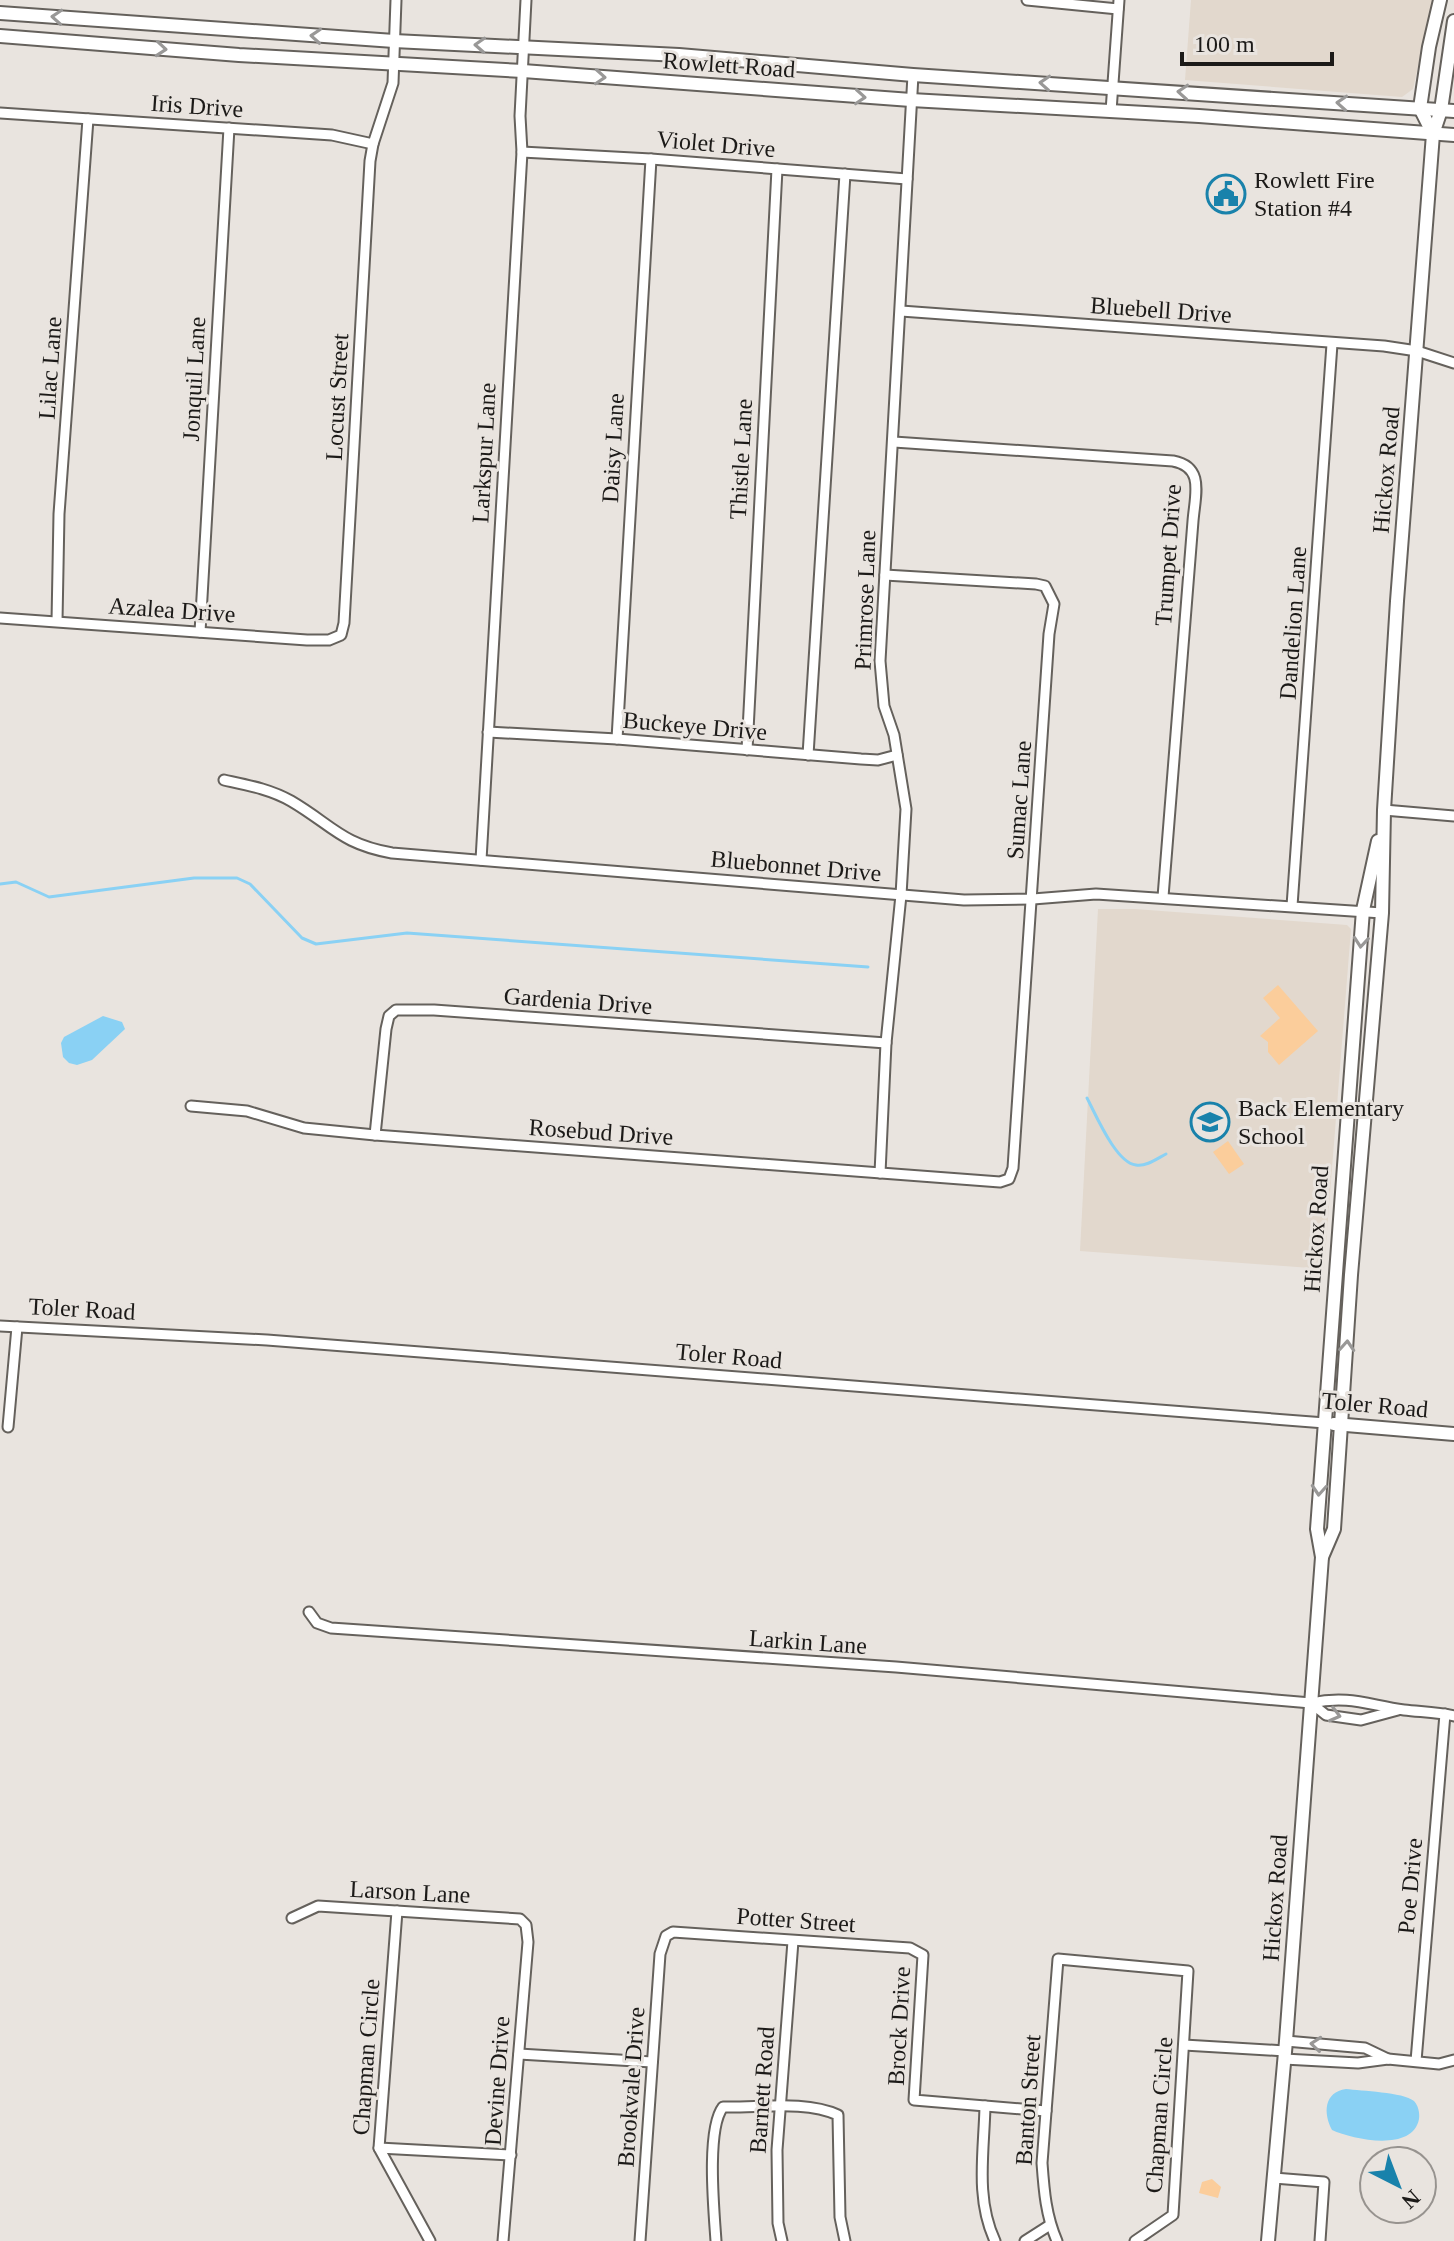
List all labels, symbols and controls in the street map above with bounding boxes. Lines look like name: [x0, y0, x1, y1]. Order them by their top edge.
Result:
one-way arrow: [50, 9, 63, 26]
scale bar: [1182, 16, 1332, 66]
one-way arrow: [309, 28, 322, 45]
text: 100 m: [1194, 31, 1255, 57]
one-way arrow: [473, 37, 486, 54]
one-way arrow: [155, 40, 168, 57]
street label: Rowlett Road: [662, 47, 796, 83]
one-way arrow: [594, 68, 607, 85]
one-way arrow: [1038, 75, 1051, 92]
one-way arrow: [1176, 84, 1189, 101]
one-way arrow: [854, 88, 867, 105]
street label: Iris Drive: [150, 90, 244, 122]
one-way arrow: [1335, 95, 1348, 112]
street label: Violet Drive: [655, 126, 777, 162]
place label: Rowlett Fire Station #4: [1254, 167, 1375, 221]
public building icon: Rowlett Fire Station #4: [1205, 173, 1247, 215]
street label: Bluebell Drive: [1089, 292, 1233, 328]
street label: Lilac Lane: [33, 316, 67, 420]
street label: Jonquil Lane: [178, 316, 210, 442]
street label: Locust Street: [321, 332, 353, 461]
street label: Larkspur Lane: [467, 382, 501, 524]
street label: Daisy Lane: [597, 392, 629, 504]
street label: Thistle Lane: [725, 398, 757, 520]
street label: Hickox Road: [1368, 405, 1404, 535]
street label: Trumpet Drive: [1150, 483, 1186, 627]
street label: Primrose Lane: [850, 529, 880, 671]
street label: Dandelion Lane: [1275, 545, 1311, 701]
street label: Azalea Drive: [108, 593, 236, 627]
street label: Buckeye Drive: [622, 707, 768, 745]
street label: Sumac Lane: [1002, 740, 1036, 860]
street label: Bluebonnet Drive: [710, 846, 882, 886]
one-way arrow: [1353, 936, 1370, 949]
street label: Gardenia Drive: [503, 983, 653, 1019]
place label: Back Elementary School: [1238, 1095, 1404, 1149]
school or university icon: Back Elementary School: [1189, 1101, 1231, 1143]
street label: Rosebud Drive: [528, 1114, 674, 1150]
street label: Hickox Road: [1299, 1165, 1333, 1293]
street label: Toler Road: [28, 1293, 136, 1325]
street label: Toler Road: [675, 1338, 783, 1374]
one-way arrow: [1338, 1339, 1355, 1352]
street label: Toler Road: [1321, 1387, 1429, 1423]
one-way arrow: [1311, 1484, 1328, 1497]
street label: Larkin Lane: [748, 1625, 868, 1659]
one-way arrow: [1328, 1705, 1341, 1722]
street label: Hickox Road: [1258, 1834, 1292, 1962]
street label: Poe Drive: [1393, 1837, 1427, 1935]
street label: Larson Lane: [349, 1876, 471, 1908]
street label: Potter Street: [736, 1903, 857, 1937]
street label: Brock Drive: [883, 1966, 915, 2086]
street label: Chapman Circle: [348, 1978, 384, 2136]
street label: Brookvale Drive: [612, 2006, 650, 2168]
street label: Devine Drive: [479, 2015, 515, 2147]
street label: Barnett Road: [745, 2026, 779, 2154]
street label: Banton Street: [1010, 2033, 1046, 2166]
street label: Chapman Circle: [1141, 2036, 1177, 2194]
one-way arrow: [1309, 2036, 1322, 2053]
north arrow: [1358, 2145, 1438, 2225]
text: N: [1397, 2185, 1425, 2214]

